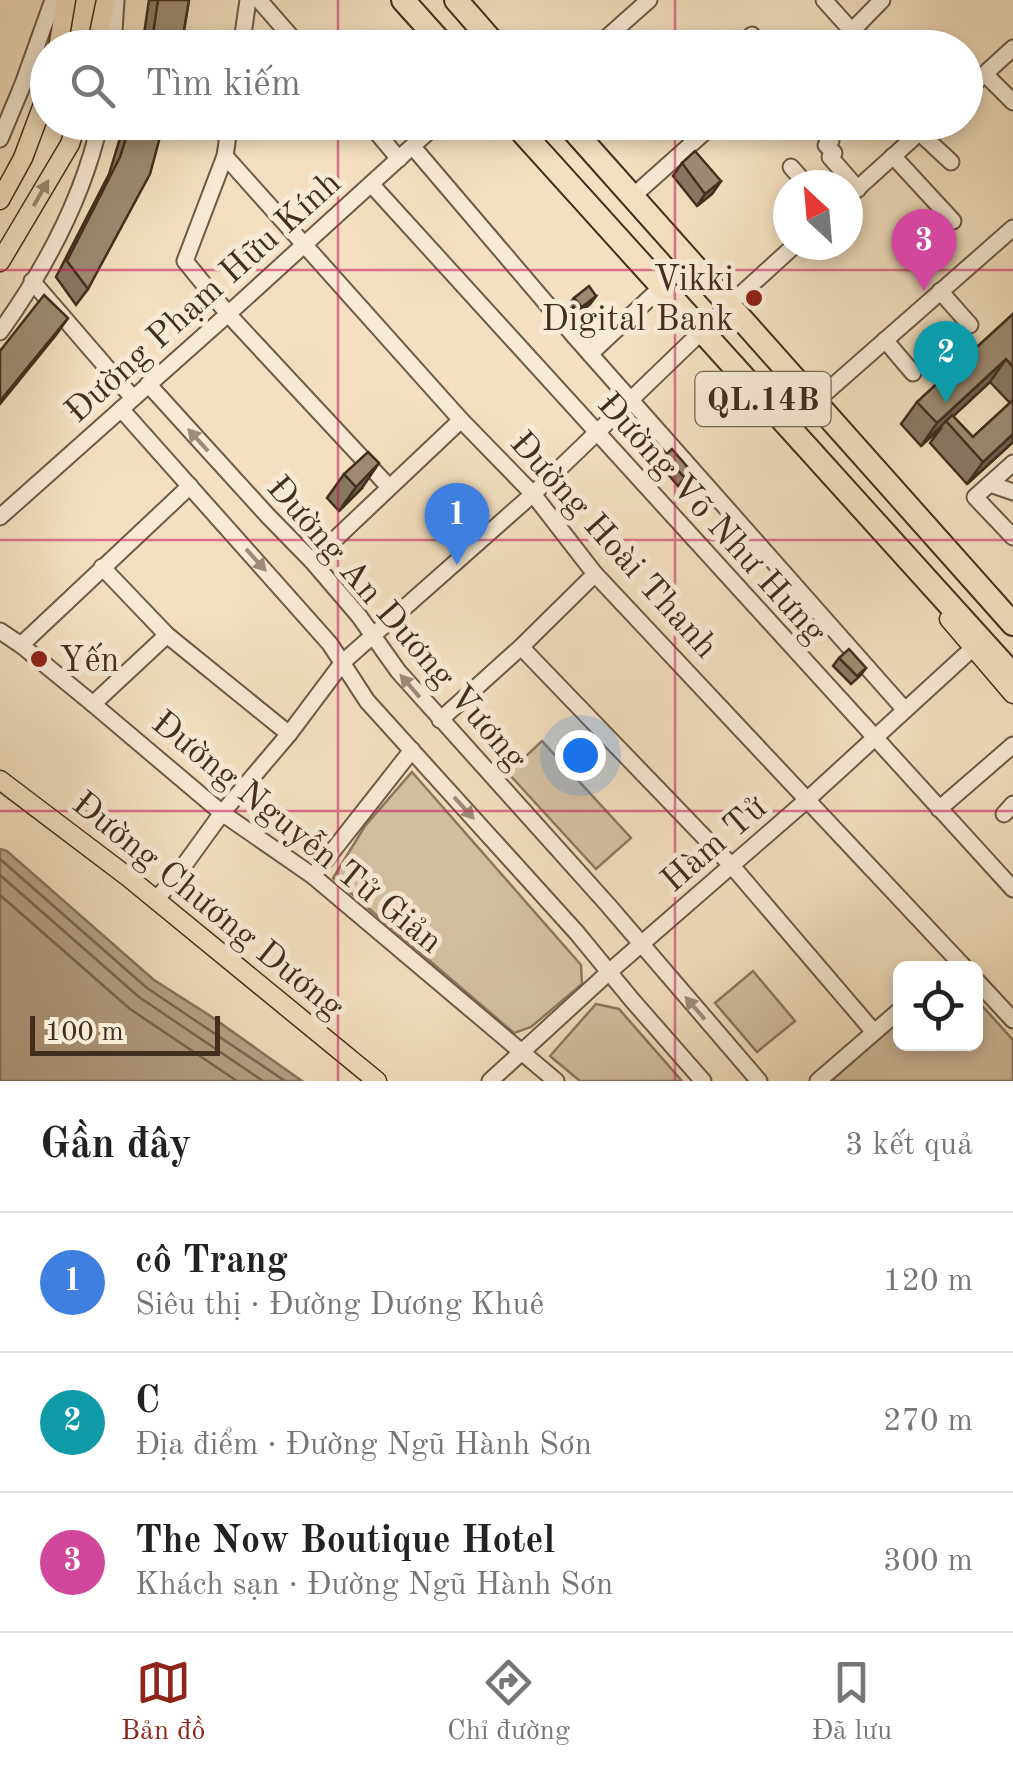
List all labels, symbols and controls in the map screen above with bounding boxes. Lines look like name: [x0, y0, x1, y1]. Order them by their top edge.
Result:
search box: [30, 30, 983, 140]
icon: search: [65, 58, 120, 113]
text: Tìm kiếm: [145, 66, 301, 104]
street label: Đường Phạm Hữu Kính: [59, 165, 348, 430]
north arrow: [773, 170, 863, 260]
one-way arrow: [32, 179, 49, 208]
pin: 3: [892, 208, 956, 291]
place label: Vikki Digital Bank: [542, 263, 734, 338]
marker: Vikki Digital Bank: [743, 287, 765, 309]
pin: 2: [914, 320, 978, 403]
road number: QL.14B: [696, 372, 830, 426]
street label: Đường Võ Như Hưng: [590, 387, 832, 651]
street label: Đường Hoài Thanh: [503, 426, 724, 666]
one-way arrow: [188, 428, 210, 453]
street label: Đường An Dương Vương: [259, 470, 533, 777]
pin: 1: [424, 482, 490, 565]
one-way arrow: [244, 547, 266, 572]
place label: Yến: [59, 642, 119, 679]
marker: Yến: [28, 648, 50, 670]
one-way arrow: [400, 673, 422, 698]
street label: Đường Nguyễn Tử Giản: [145, 703, 450, 961]
your location: [555, 730, 606, 781]
street label: Đường Chương Dương: [65, 786, 350, 1026]
street label: Hàm Tử: [656, 790, 774, 899]
one-way arrow: [453, 795, 475, 820]
map controls: [893, 961, 983, 1051]
button: locate: [893, 961, 983, 1051]
one-way arrow: [684, 996, 706, 1021]
scale bar: [30, 1011, 220, 1056]
text: 100 m: [45, 1019, 124, 1047]
text: Gần đây: [40, 1125, 191, 1167]
text: 3 kết quả: [845, 1130, 973, 1162]
text: cô Trang: [135, 1243, 288, 1281]
text: 1: [63, 1266, 82, 1298]
text: 120 m: [883, 1266, 973, 1298]
text: Siêu thị · Đường Dương Khuê: [135, 1290, 544, 1322]
text: C: [135, 1383, 160, 1421]
text: 2: [63, 1406, 82, 1438]
text: 270 m: [883, 1406, 973, 1438]
text: Địa điểm · Đường Ngũ Hành Sơn: [135, 1430, 592, 1462]
text: The Now Boutique Hotel: [135, 1523, 555, 1561]
text: 3: [63, 1546, 82, 1578]
text: 300 m: [883, 1546, 973, 1578]
text: Khách sạn · Đường Ngũ Hành Sơn: [135, 1570, 613, 1602]
tab: Bản đồ: [121, 1655, 205, 1750]
tab: Chỉ đường: [447, 1655, 570, 1750]
tab: Đã lưu: [812, 1655, 892, 1750]

